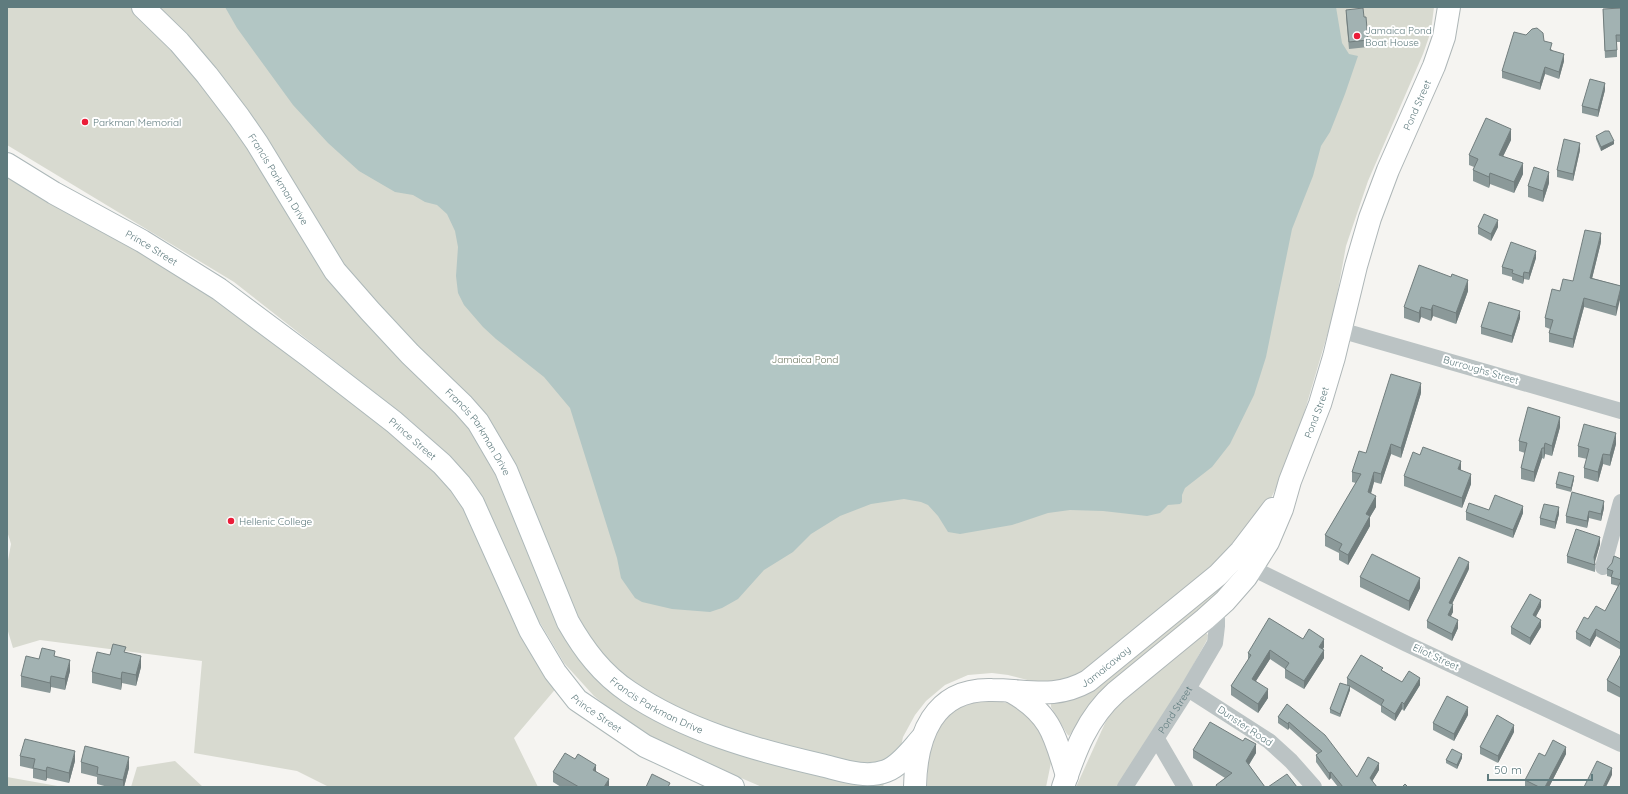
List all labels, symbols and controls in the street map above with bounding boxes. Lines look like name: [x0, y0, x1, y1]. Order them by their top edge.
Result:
place label: Jamaica Pond Boat House: [1365, 24, 1432, 49]
marker: Jamaica Pond Boat House: [1352, 31, 1362, 41]
street label: Pond Street: [1400, 77, 1434, 132]
place label: Parkman Memorial: [93, 116, 181, 129]
marker: Parkman Memorial: [80, 117, 90, 127]
street label: Francis Parkman Drive: [246, 131, 312, 227]
street label: Prince Street: [123, 227, 181, 268]
park label: Jamaica Pond: [772, 353, 838, 366]
street label: Burroughs Street: [1442, 353, 1521, 387]
street label: Pond Street: [1301, 384, 1332, 440]
street label: Francis Parkman Drive: [443, 385, 514, 477]
street label: Prince Street: [387, 414, 440, 463]
place label: Hellenic College: [239, 515, 313, 528]
marker: Hellenic College: [226, 516, 236, 526]
street label: Eliot Street: [1411, 641, 1462, 674]
street label: Jamaicaway: [1079, 643, 1133, 690]
street label: Francis Parkman Drive: [607, 674, 705, 736]
street label: Pond Street: [1155, 683, 1195, 736]
street label: Prince Street: [568, 691, 625, 735]
street label: Dunster Road: [1215, 703, 1275, 749]
scale bar: [1488, 756, 1592, 782]
text: 50 m: [1494, 762, 1522, 777]

